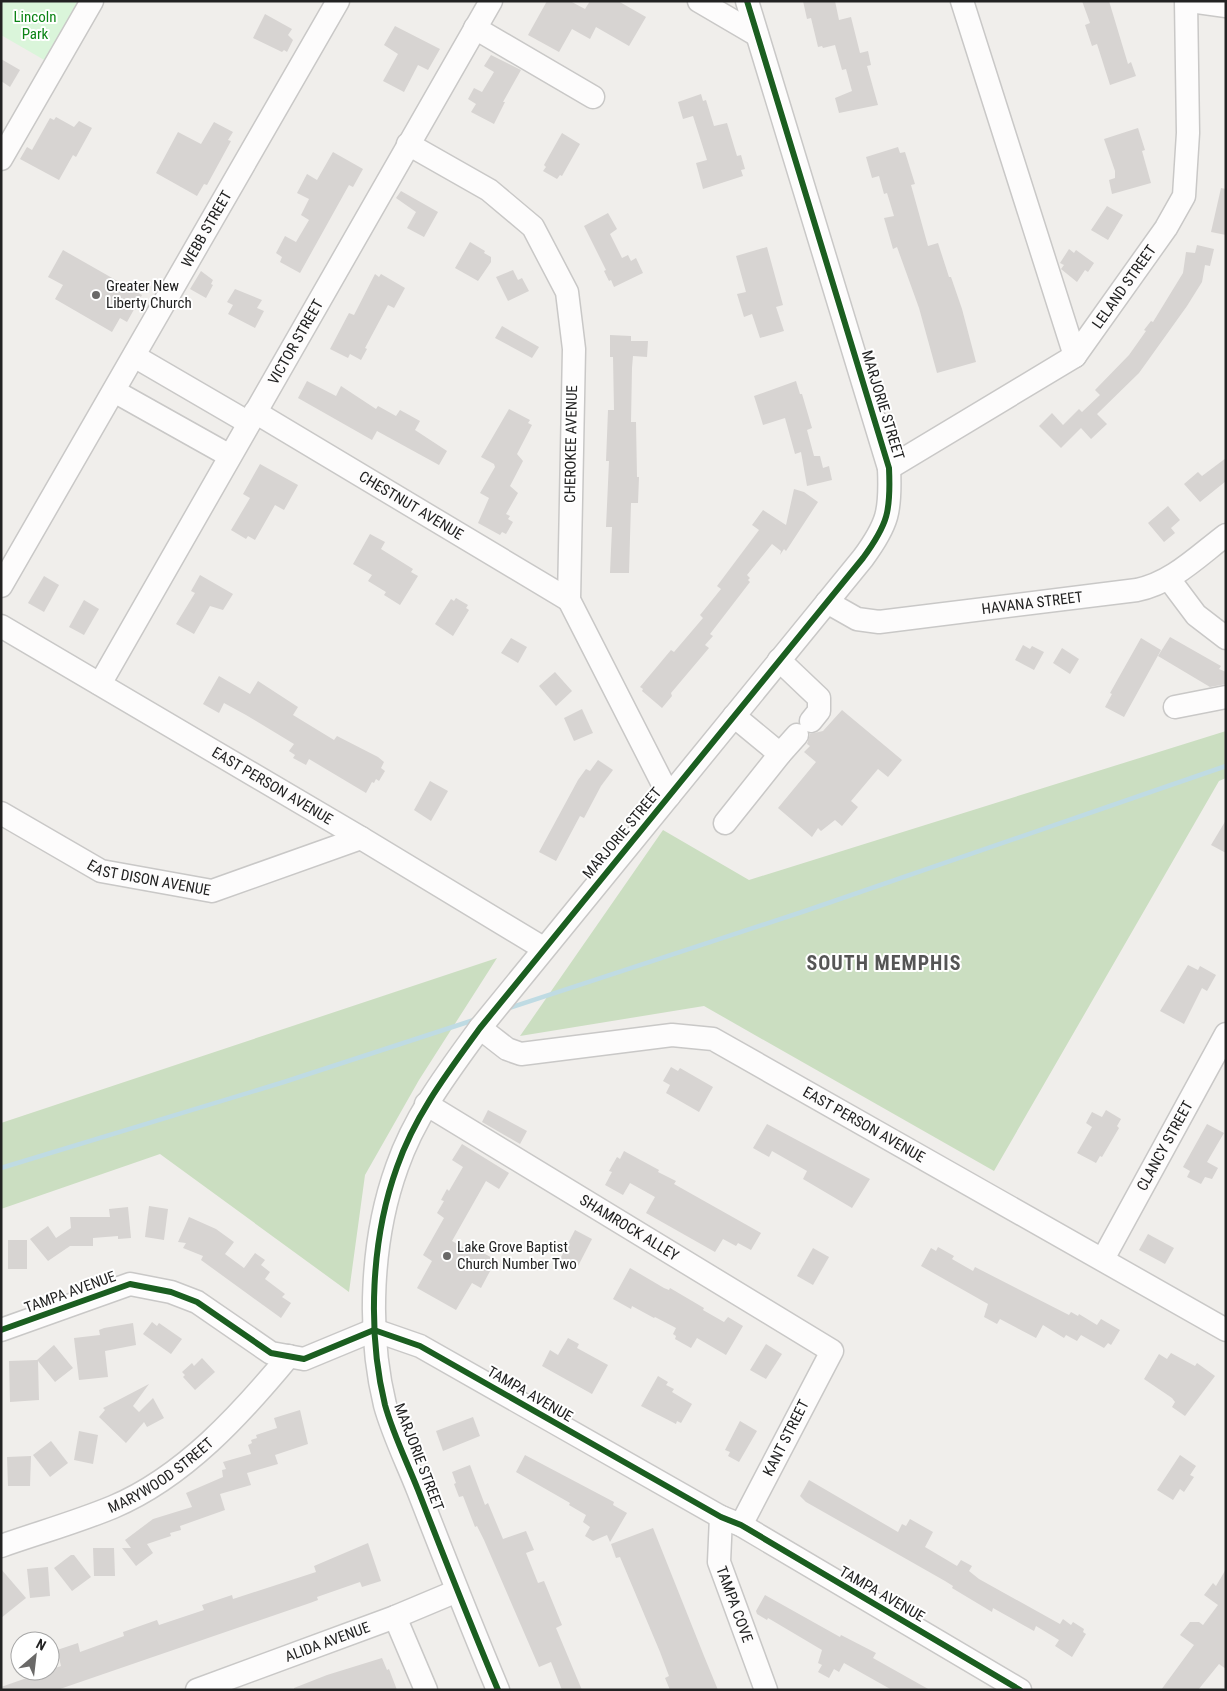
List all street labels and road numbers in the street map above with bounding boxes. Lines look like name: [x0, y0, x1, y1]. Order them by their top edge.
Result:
street label: WEBB STREET: [178, 187, 236, 270]
street label: LELAND STREET: [1088, 241, 1160, 332]
street label: VICTOR STREET: [264, 296, 327, 388]
street label: MARJORIE STREET: [858, 348, 908, 462]
street label: CHEROKEE AVENUE: [561, 385, 581, 503]
street label: CHESTNUT AVENUE: [356, 467, 467, 544]
street label: HAVANA STREET: [980, 588, 1084, 618]
street label: EAST PERSON AVENUE: [209, 743, 336, 828]
street label: MARJORIE STREET: [579, 784, 665, 882]
street label: EAST DISON AVENUE: [84, 856, 212, 900]
street label: EAST PERSON AVENUE: [800, 1083, 928, 1166]
street label: CLANCY STREET: [1133, 1097, 1197, 1194]
street label: SHAMROCK ALLEY: [577, 1191, 682, 1265]
street label: TAMPA AVENUE: [22, 1267, 118, 1317]
street label: TAMPA AVENUE: [484, 1362, 576, 1426]
street label: KANT STREET: [759, 1397, 813, 1479]
street label: MARJORIE STREET: [390, 1401, 448, 1513]
street label: MARYWOOD STREET: [105, 1434, 217, 1517]
street label: TAMPA AVENUE: [836, 1562, 928, 1626]
street label: TAMPA COVE: [712, 1564, 757, 1645]
street label: ALIDA AVENUE: [282, 1618, 372, 1666]

